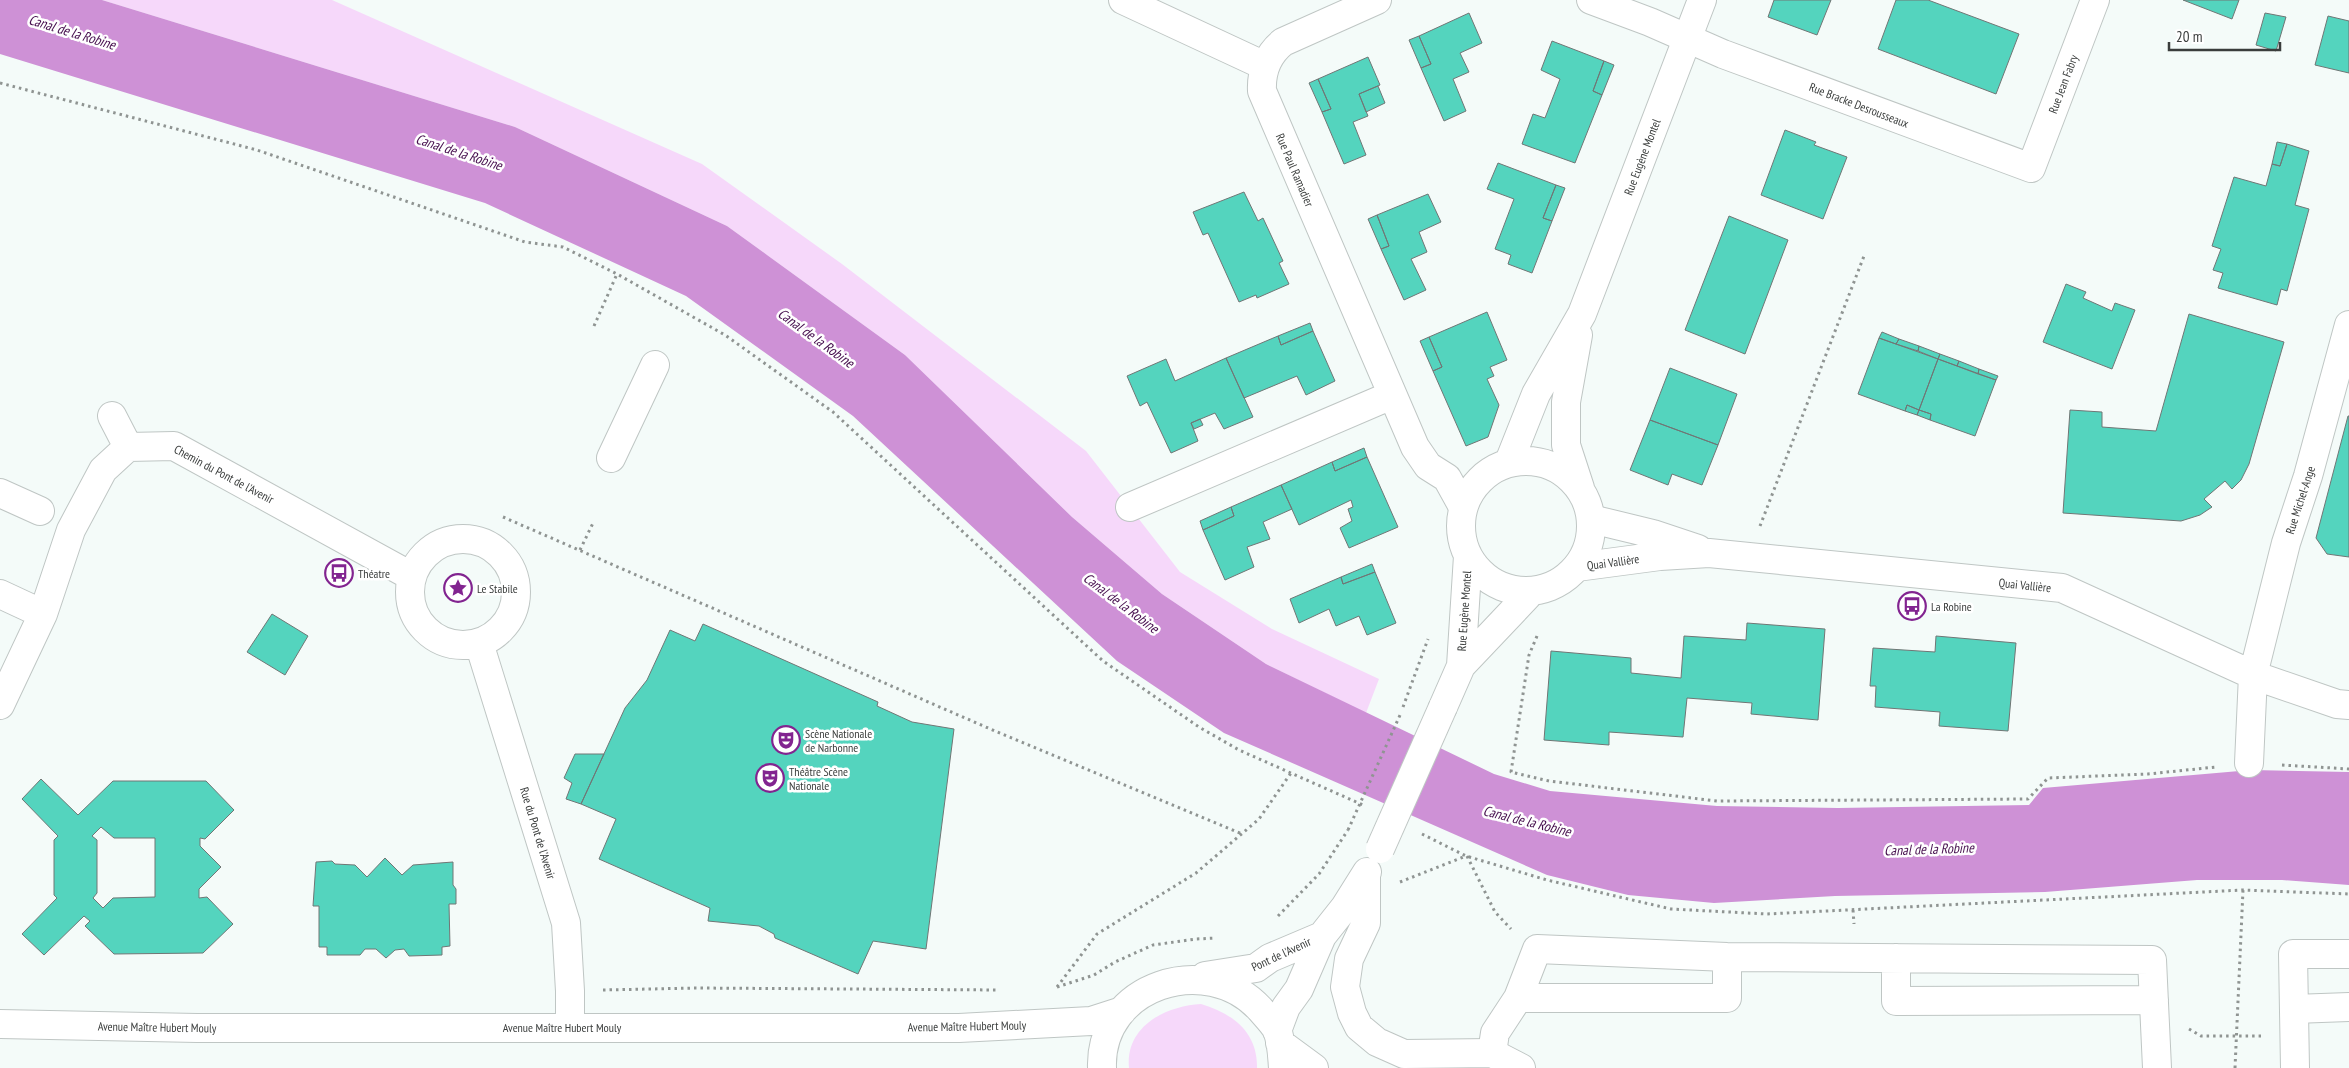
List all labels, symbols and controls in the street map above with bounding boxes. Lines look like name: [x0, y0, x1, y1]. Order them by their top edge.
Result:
water label: Canal de la Robine: [26, 10, 119, 54]
scale bar: [2169, 20, 2280, 52]
text: 20 m: [2176, 27, 2202, 46]
street label: Rue Jean Fabry: [2045, 52, 2081, 115]
street label: Rue Bracke Desrousseaux: [1807, 79, 1911, 131]
street label: Rue Eugène Montel: [1621, 116, 1664, 197]
water label: Canal de la Robine: [414, 130, 506, 175]
street label: Rue Paul Ramadier: [1273, 131, 1317, 210]
water label: Canal de la Robine: [774, 304, 859, 372]
street label: Chemin du Pont de l'Avenir: [172, 441, 277, 507]
street label: Rue Michel-Ange: [2282, 464, 2318, 536]
street label: Quai Vallière: [1586, 551, 1640, 573]
bus stop icon: Théatre: [324, 558, 354, 588]
place label: Théatre: [358, 566, 390, 581]
water label: Canal de la Robine: [1080, 569, 1163, 638]
street label: Rue Eugène Montel: [1454, 570, 1474, 652]
place icon: Le Stabile: [443, 573, 473, 603]
street label: Quai Vallière: [1998, 575, 2052, 595]
place label: Le Stabile: [477, 581, 518, 596]
bus stop icon: La Robine: [1897, 591, 1927, 621]
place label: La Robine: [1931, 599, 1972, 614]
theatre icon: Scène Nationale de Narbonne: [771, 725, 801, 755]
place label: Scène Nationale de Narbonne: [805, 726, 872, 755]
theatre icon: Théâtre Scène Nationale: [755, 763, 785, 793]
place label: Théâtre Scène Nationale: [789, 764, 848, 793]
street label: Rue du Pont de l'Avenir: [517, 785, 559, 881]
water label: Canal de la Robine: [1481, 801, 1574, 841]
water label: Canal de la Robine: [1884, 838, 1975, 860]
street label: Pont de l'Avenir: [1249, 933, 1314, 974]
street label: Avenue Maître Hubert Mouly: [908, 1017, 1027, 1035]
street label: Avenue Maître Hubert Mouly: [98, 1018, 217, 1036]
street label: Avenue Maître Hubert Mouly: [503, 1020, 622, 1035]

